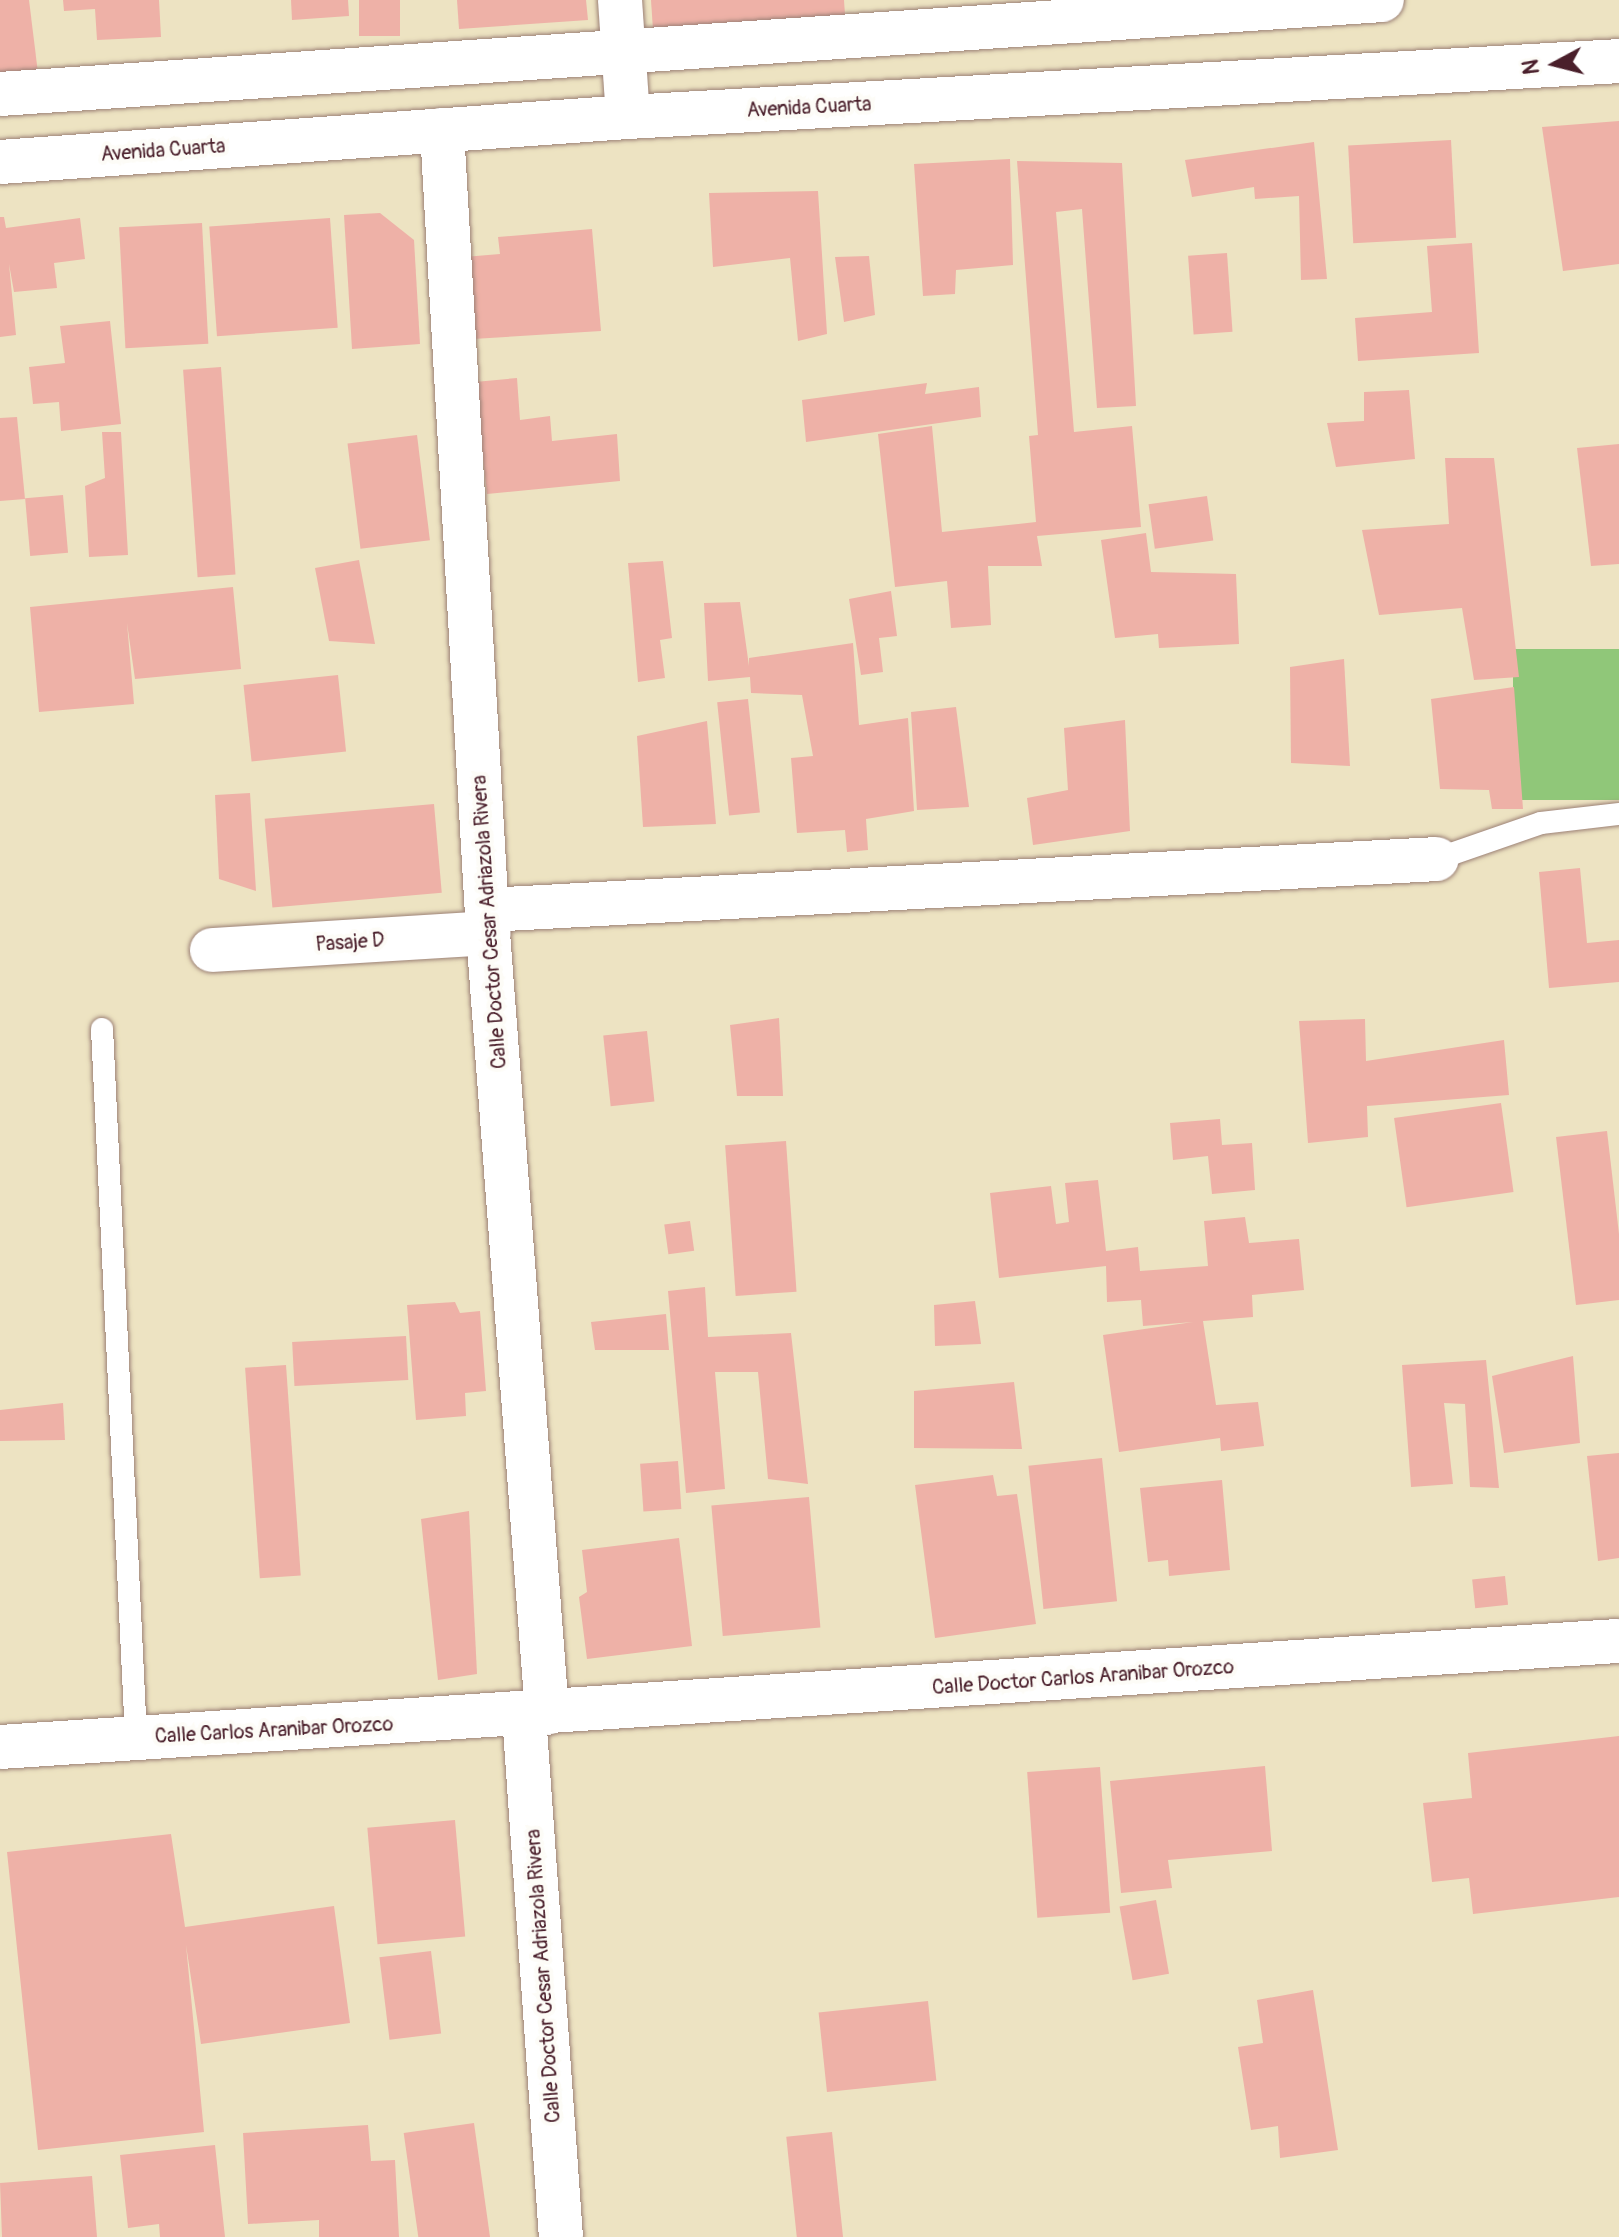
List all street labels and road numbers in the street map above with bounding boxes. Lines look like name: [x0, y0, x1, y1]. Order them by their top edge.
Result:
street label: Avenida Cuarta: [746, 92, 872, 122]
street label: Avenida Cuarta: [100, 134, 226, 166]
street label: Calle Doctor Cesar Adriazola Rivera: [467, 774, 511, 1070]
street label: Pasaje D: [315, 928, 385, 956]
street label: Calle Doctor Carlos Aranibar Orozco: [931, 1654, 1235, 1700]
street label: Calle Carlos Aranibar Orozco: [154, 1712, 394, 1748]
street label: Calle Doctor Cesar Adriazola Rivera: [521, 1828, 565, 2124]

